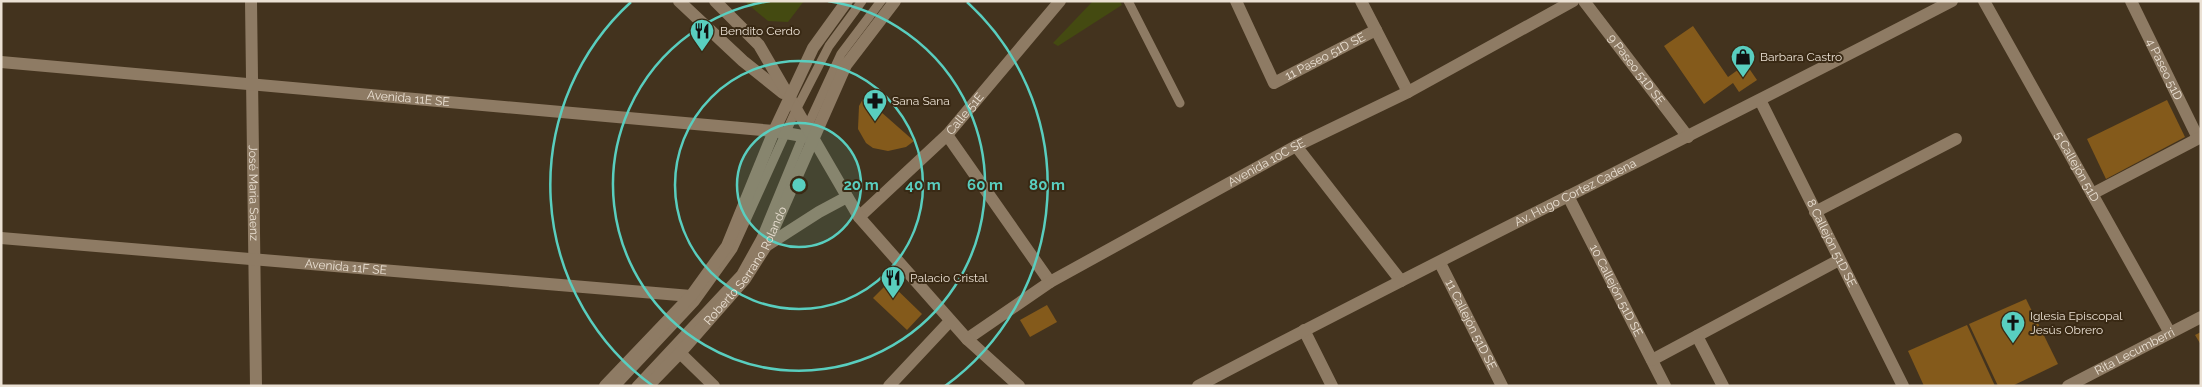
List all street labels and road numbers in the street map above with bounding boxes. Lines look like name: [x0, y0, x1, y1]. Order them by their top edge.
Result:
street label: 11 Paseo 51D SE: [1283, 30, 1368, 83]
street label: 9 Paseo 51D SE: [1605, 31, 1668, 107]
street label: 4 Paseo 51D: [2143, 36, 2186, 103]
street label: Avenida 11E SE: [366, 88, 450, 109]
street label: Calle 51E: [943, 90, 986, 138]
street label: 5 Callejón 51D: [2052, 129, 2102, 205]
street label: Avenida 10C SE: [1225, 136, 1307, 189]
street label: José Maria Saenz: [246, 145, 261, 241]
street label: Av. Hugo Cortez Cadena: [1512, 156, 1639, 229]
street label: 8 Callejón 51D SE: [1804, 197, 1859, 289]
street label: Roberto Serrano Rolando: [701, 204, 790, 328]
street label: 10 Callejón 51D SE: [1587, 242, 1646, 339]
street label: Avenida 11F SE: [304, 257, 387, 277]
street label: 11 Callejón 51D SE: [1442, 277, 1500, 372]
street label: Rita Lecumberri: [2092, 325, 2177, 378]

